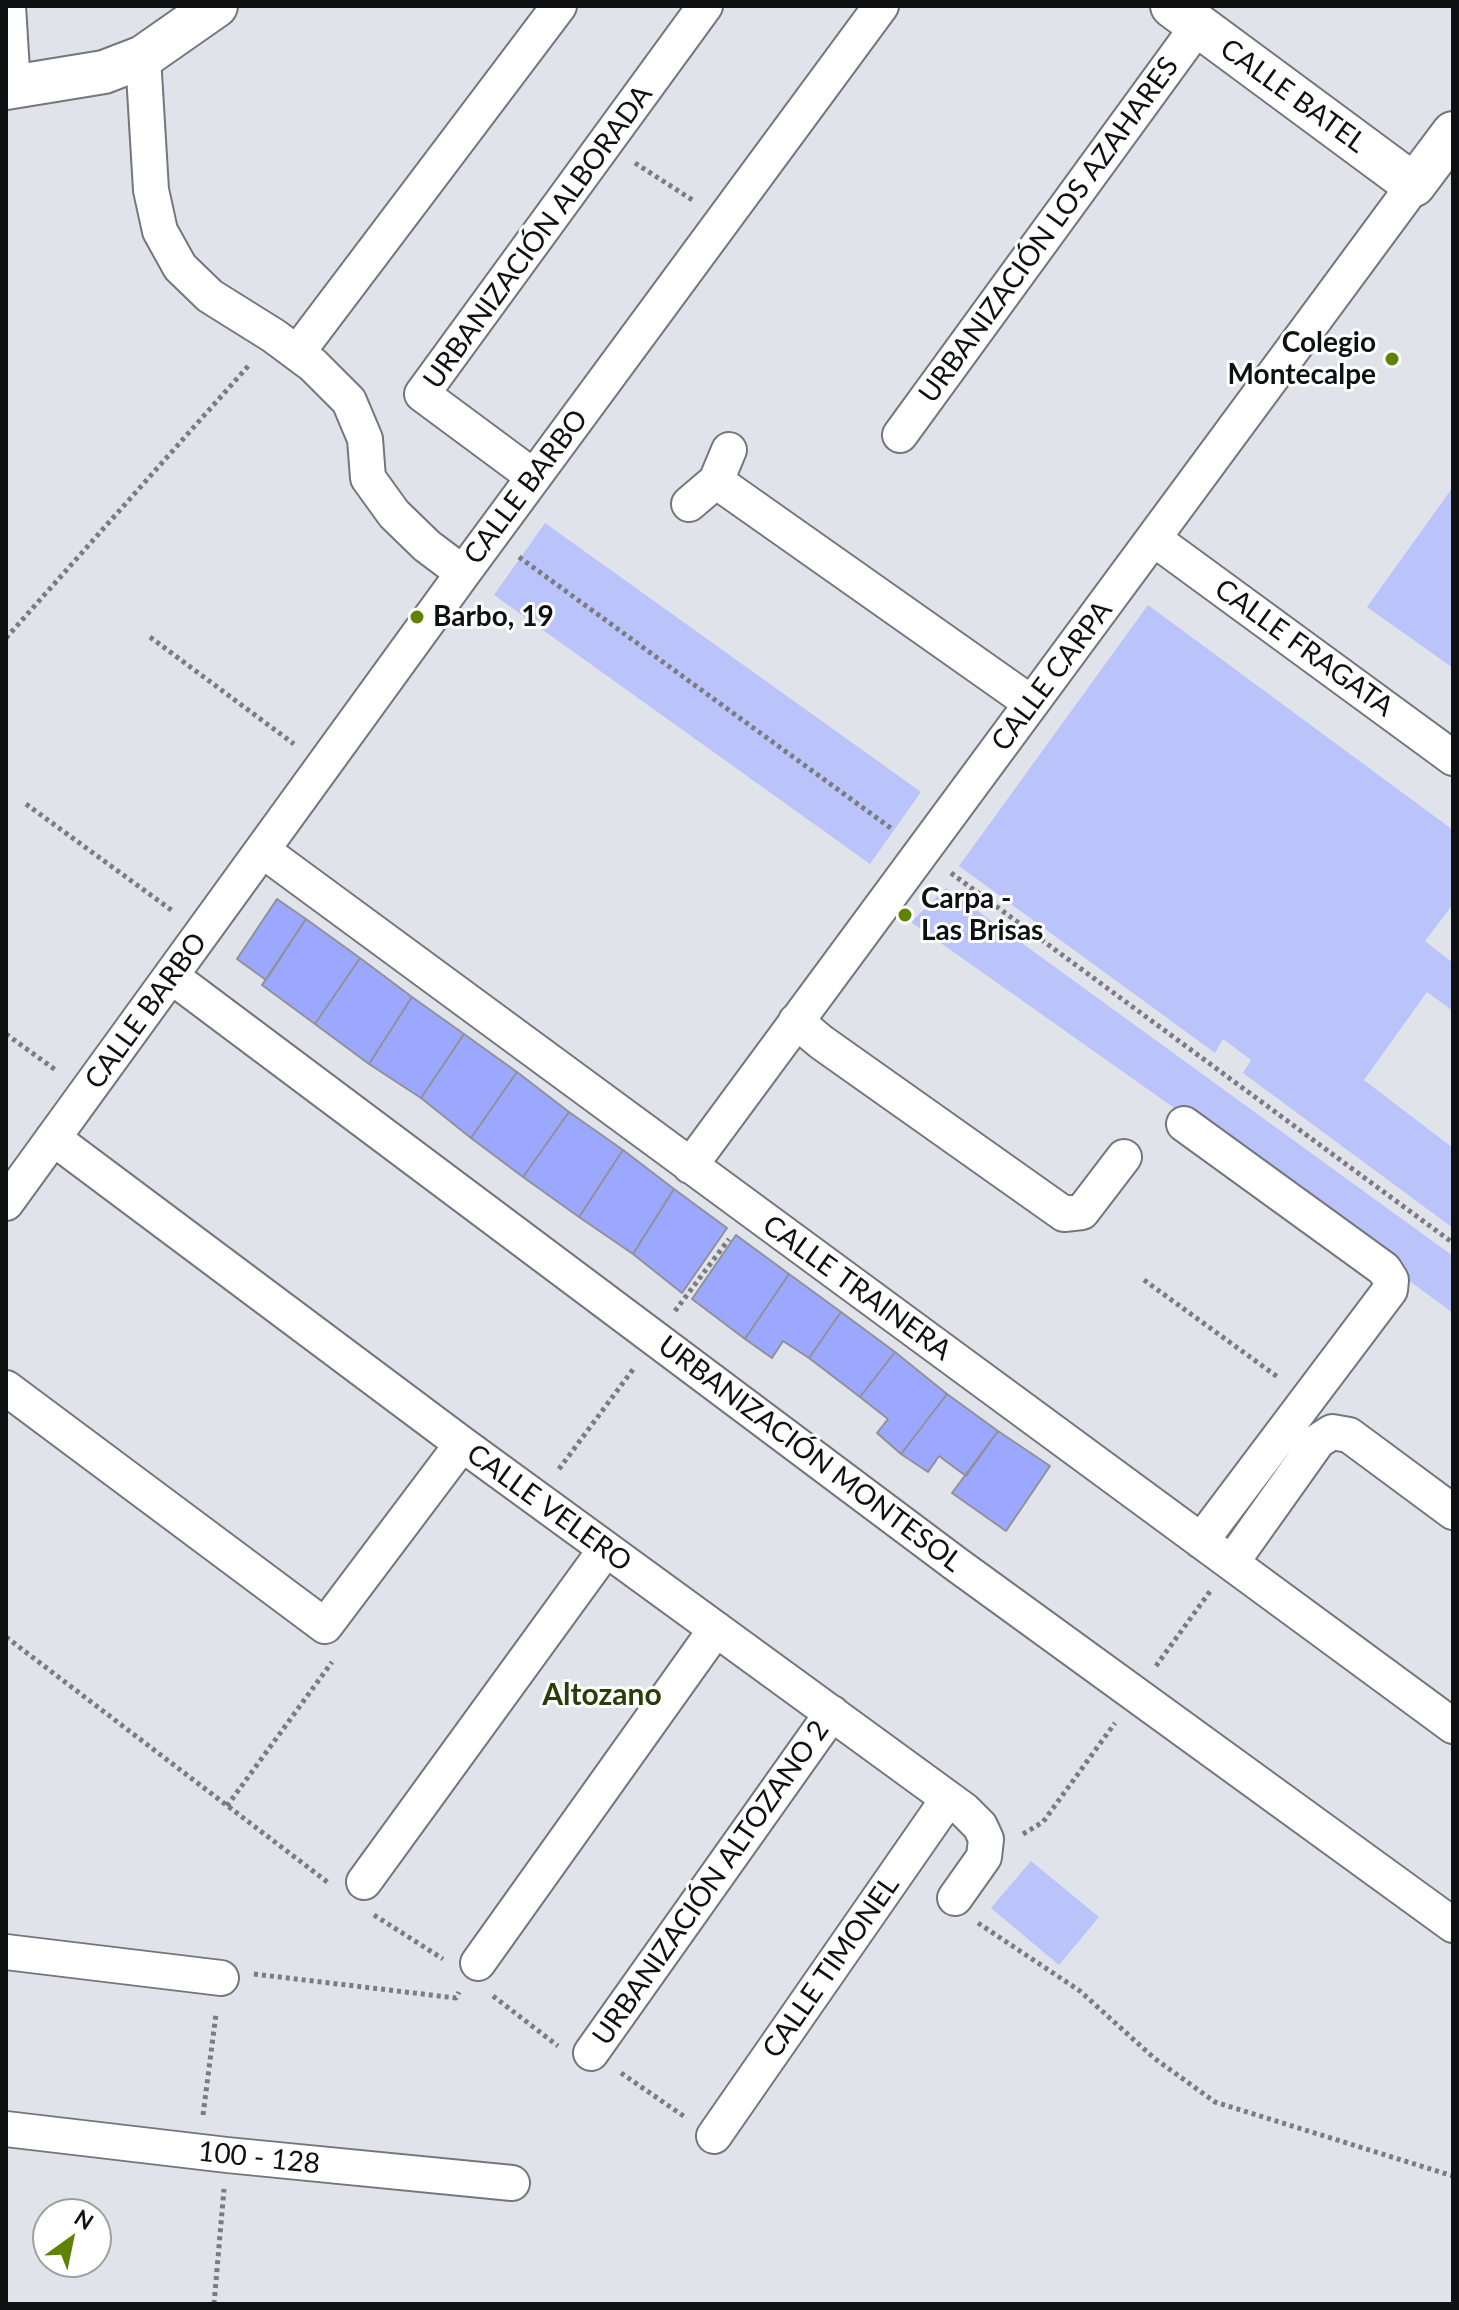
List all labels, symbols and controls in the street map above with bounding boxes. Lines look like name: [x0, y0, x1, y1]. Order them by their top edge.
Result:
street label: CALLE BATEL: [1214, 32, 1372, 160]
street label: URBANIZACIÓN LOS AZAHARES: [912, 51, 1186, 409]
street label: URBANIZACIÓN ALBORADA: [417, 79, 659, 395]
place label: Colegio Montecalpe: [1228, 326, 1376, 392]
marker: Colegio Montecalpe: [1383, 350, 1401, 368]
street label: CALLE BARBO: [457, 403, 595, 571]
street label: CALLE FRAGATA: [1208, 572, 1400, 724]
street label: CALLE CARPA: [985, 594, 1119, 758]
place label: Barbo, 19: [433, 600, 554, 634]
marker: Barbo, 19: [408, 608, 426, 626]
place label: Carpa - Las Brisas: [921, 882, 1043, 948]
marker: Carpa - Las Brisas: [896, 906, 914, 924]
street label: CALLE BARBO: [78, 926, 214, 1096]
street label: CALLE TRAINERA: [756, 1208, 958, 1368]
street label: URBANIZACIÓN MONTESOL: [652, 1329, 968, 1579]
street label: CALLE VELERO: [460, 1437, 638, 1579]
district label: Altozano: [542, 1677, 662, 1713]
street label: URBANIZACIÓN ALTOZANO 2: [586, 1714, 836, 2052]
street label: CALLE TIMONEL: [756, 1870, 906, 2064]
street label: 100 - 128: [196, 2135, 322, 2181]
north arrow: [32, 2198, 112, 2278]
text: N: [70, 2203, 99, 2235]

